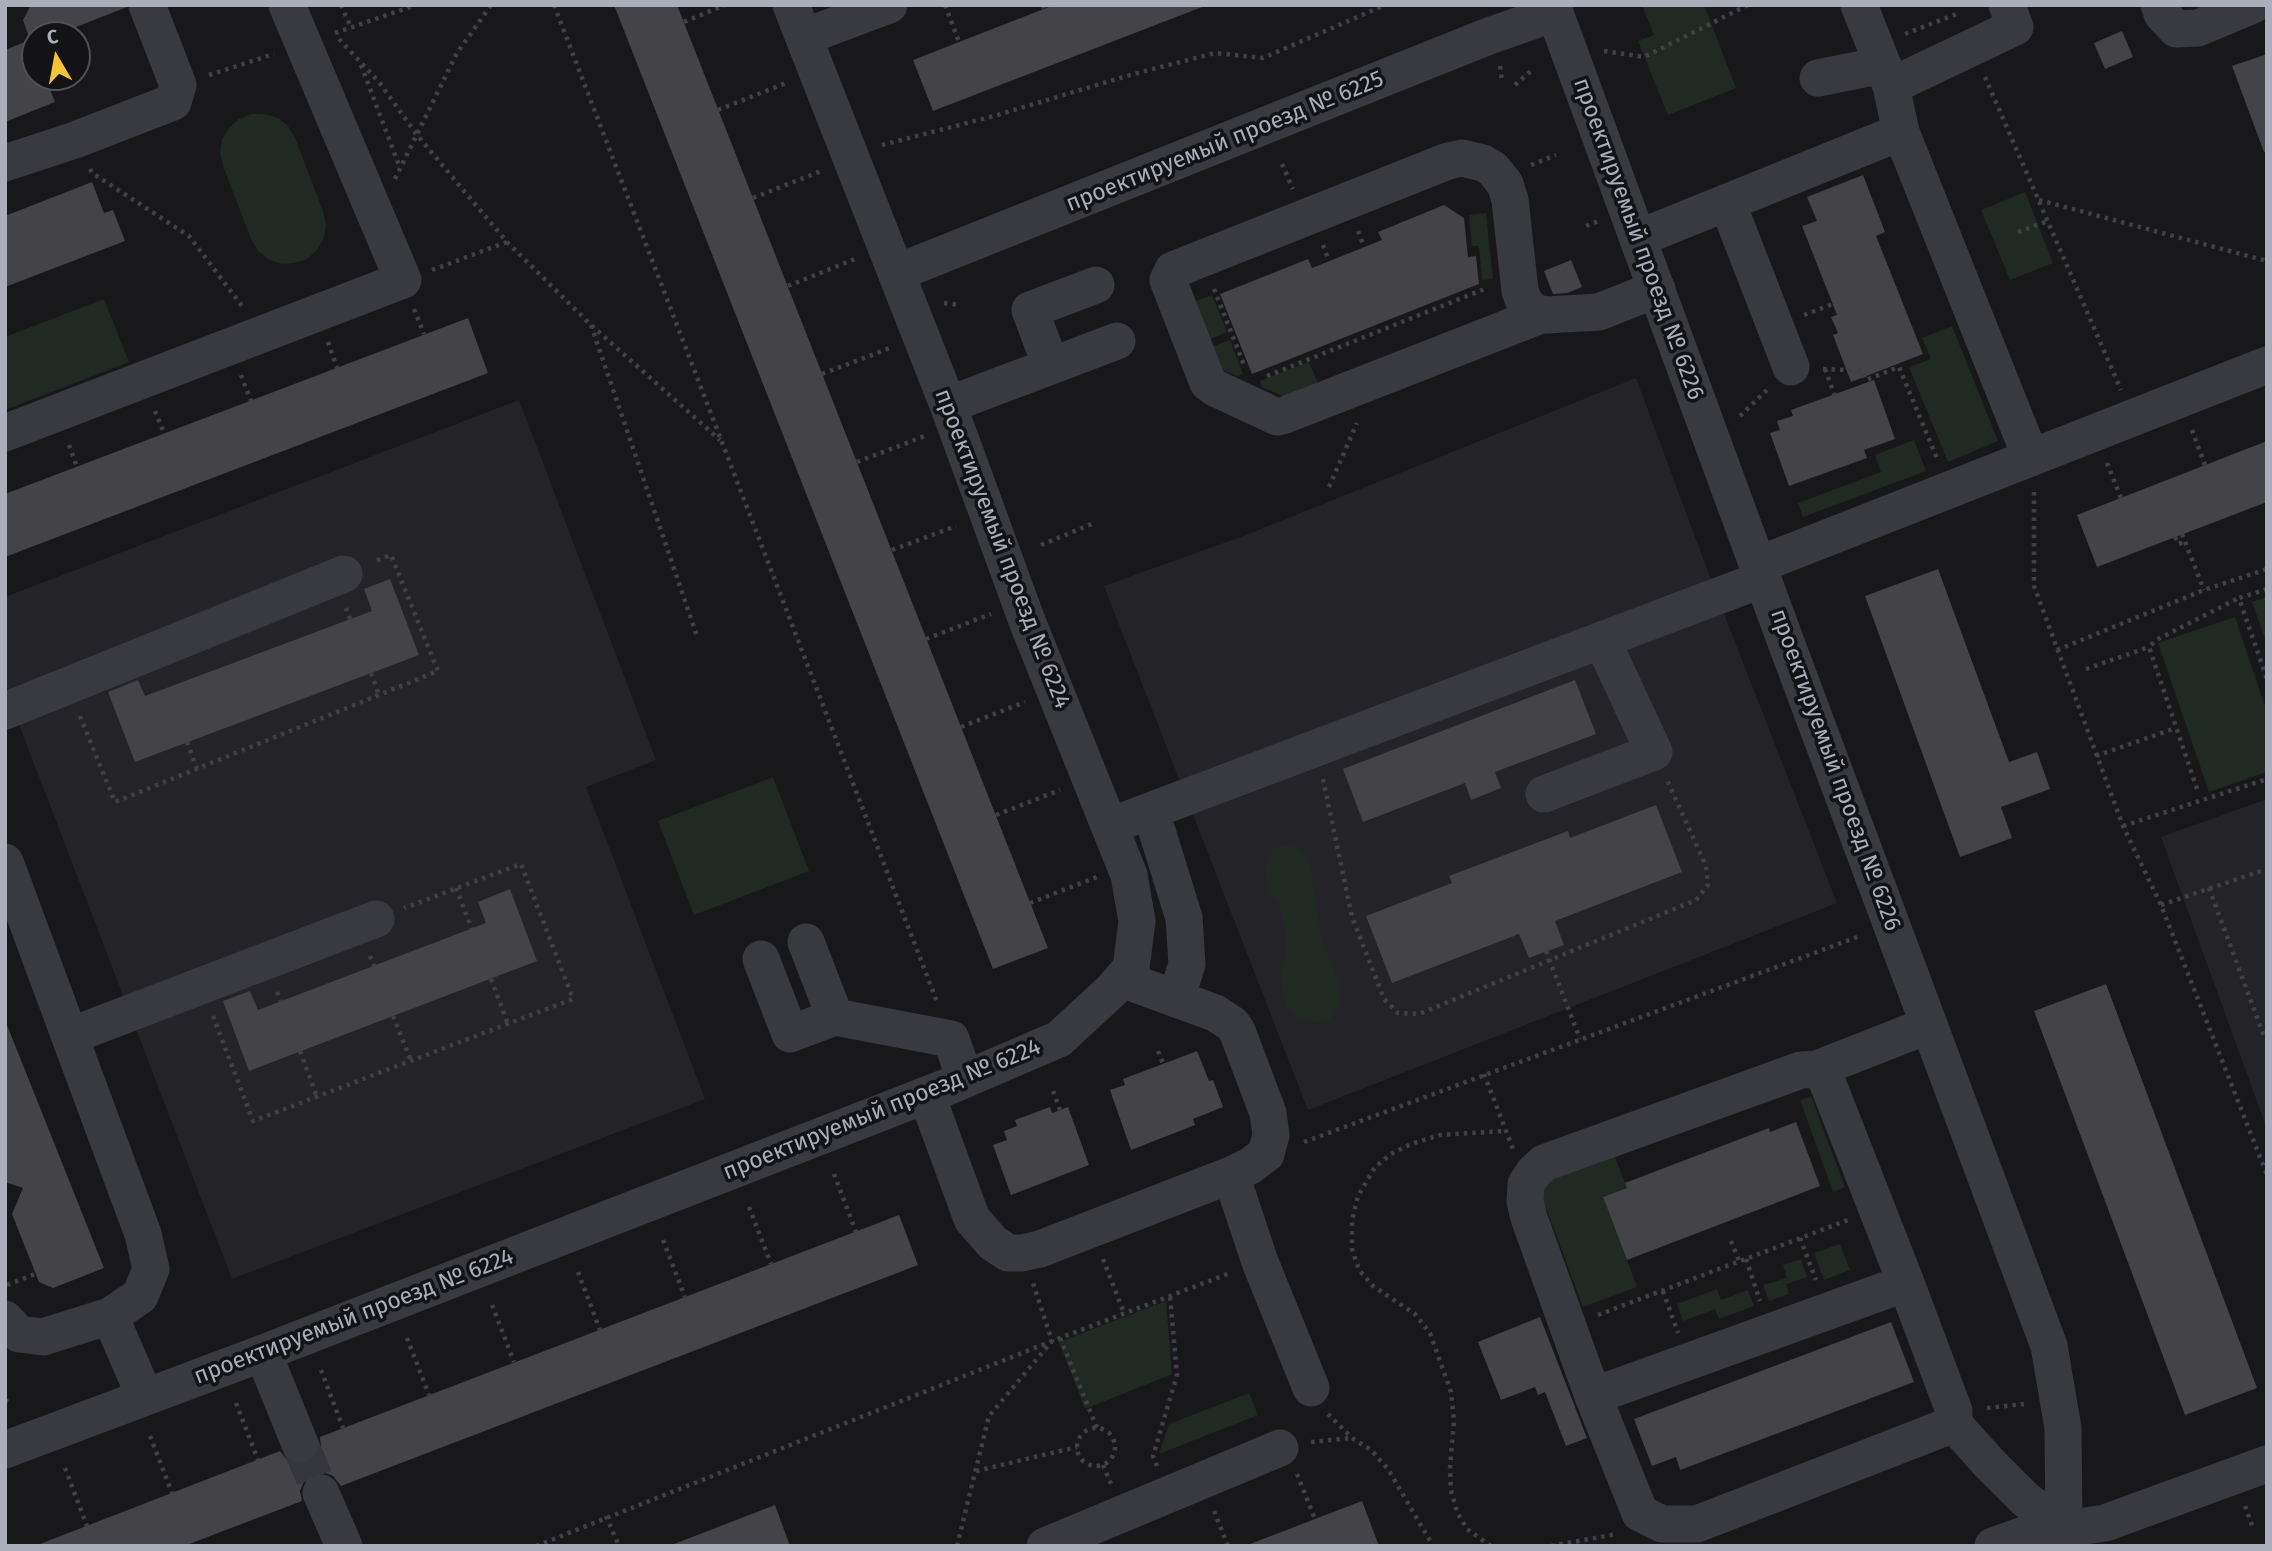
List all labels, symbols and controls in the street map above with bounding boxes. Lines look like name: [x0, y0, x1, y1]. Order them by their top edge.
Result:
north arrow: [21, 21, 91, 91]
text: С: [45, 25, 60, 49]
street label: проектируемый проезд № 6225: [1062, 66, 1388, 218]
street label: проектируемый проезд № 6226: [1567, 74, 1709, 404]
street label: проектируемый проезд № 6224: [928, 385, 1076, 713]
street label: проектируемый проезд № 6226: [1764, 605, 1906, 935]
street label: проектируемый проезд № 6224: [719, 1034, 1045, 1186]
street label: проектируемый проезд № 6224: [190, 1243, 518, 1391]

